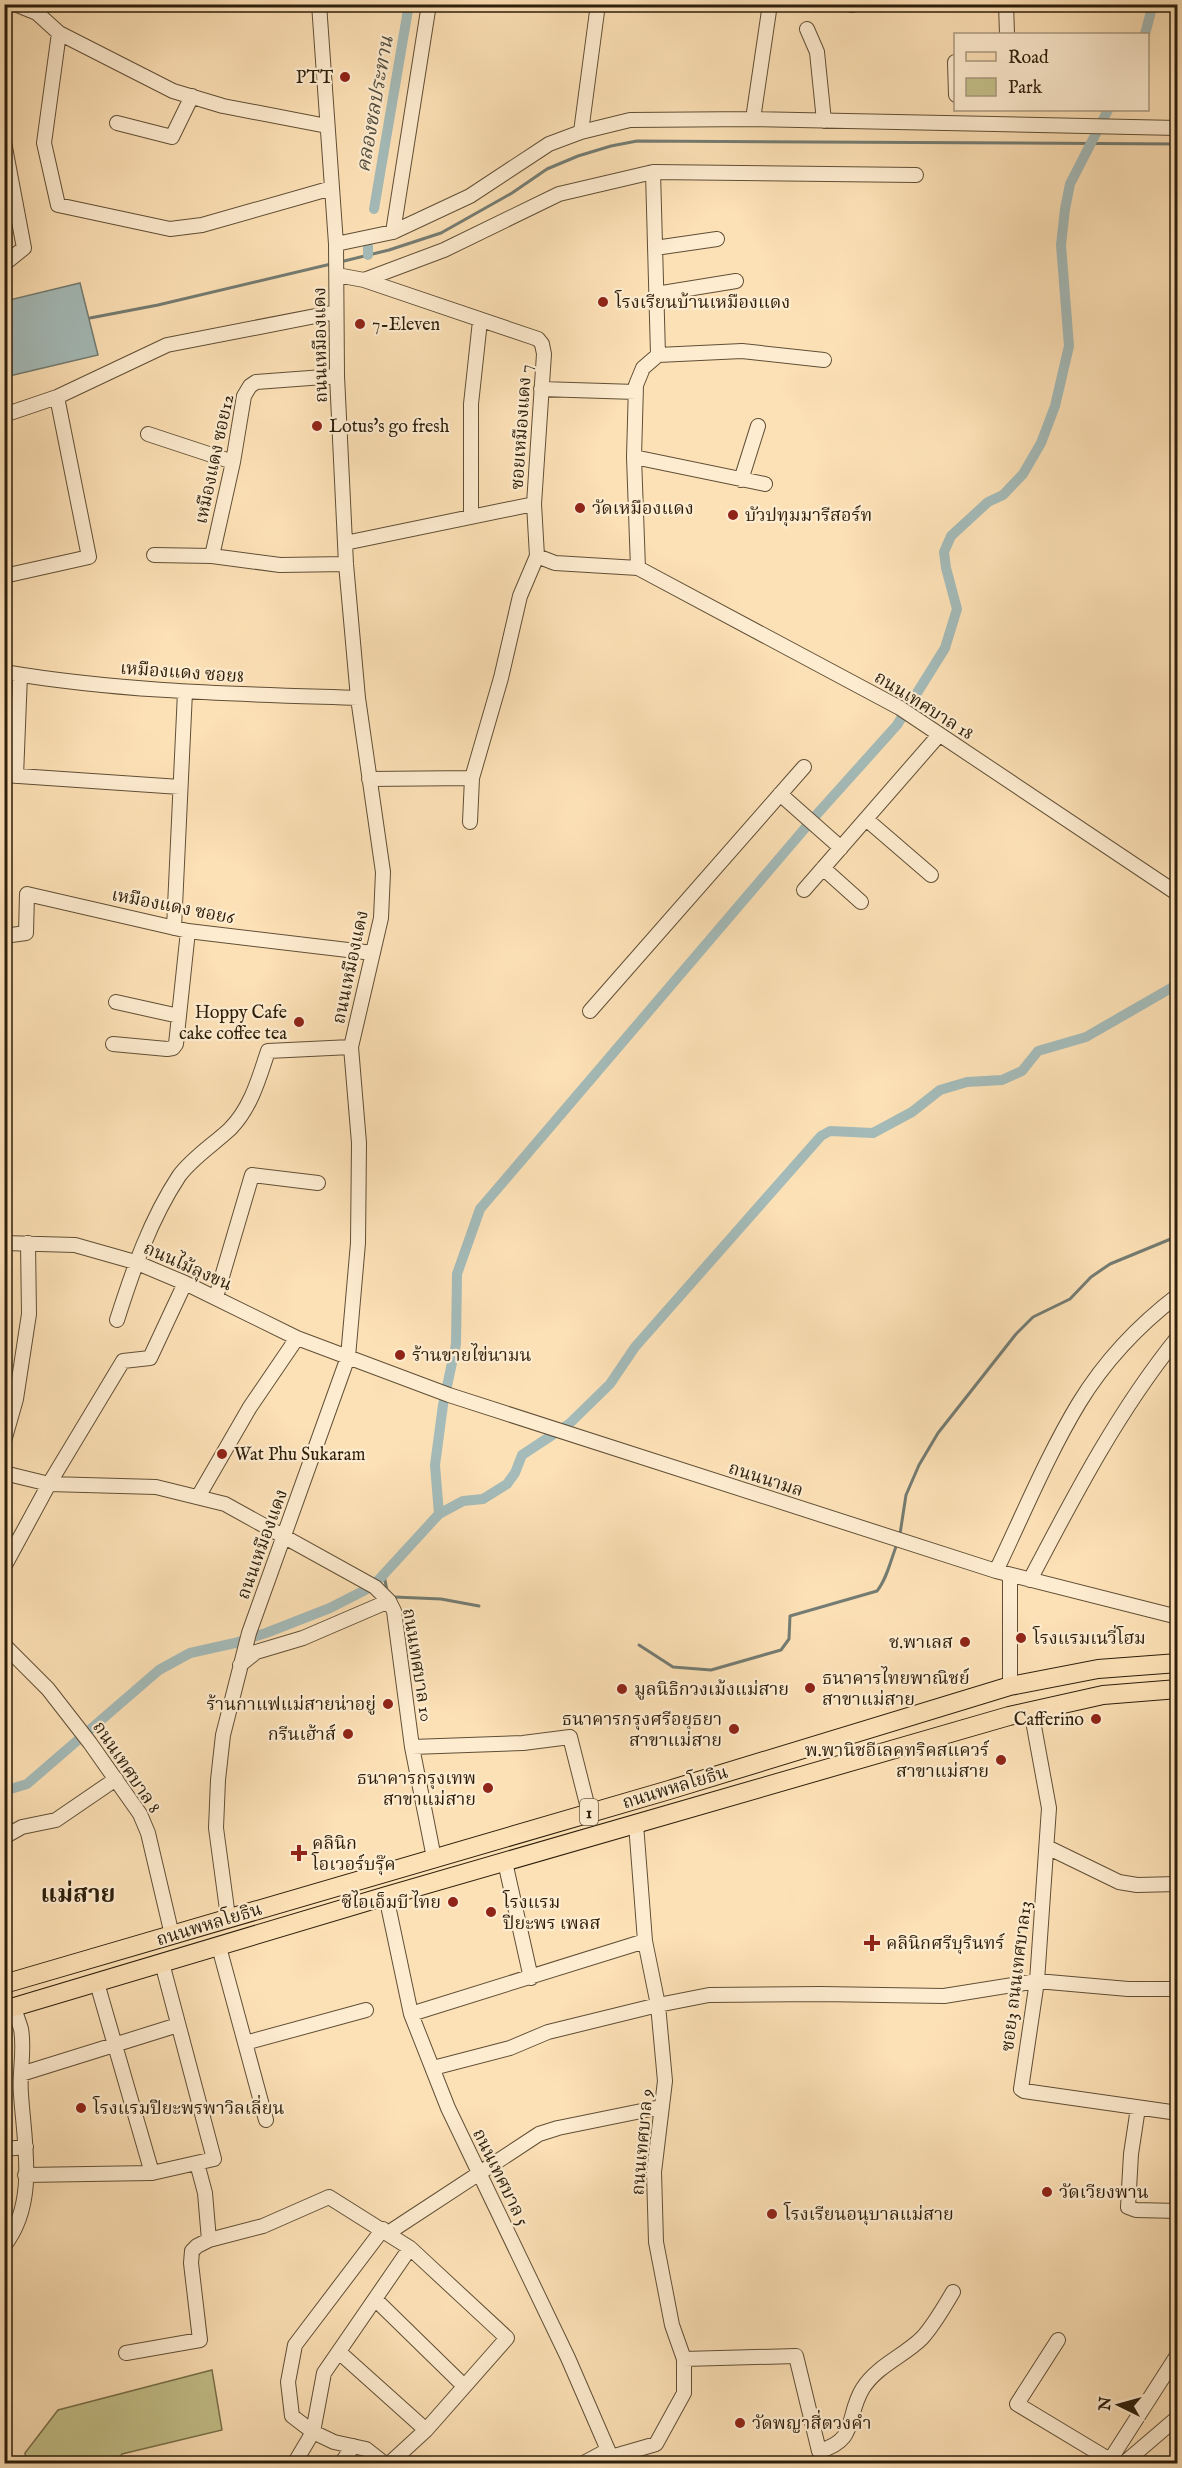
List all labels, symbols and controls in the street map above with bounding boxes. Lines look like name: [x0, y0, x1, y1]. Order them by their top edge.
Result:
water label: คลองชลประทาน: [351, 33, 400, 174]
legend: [954, 33, 1149, 111]
text: Road: [1008, 47, 1049, 70]
place label: PTT: [296, 67, 333, 90]
marker: PTT: [338, 70, 352, 84]
text: Park: [1008, 77, 1043, 100]
street label: ถนนเหมืองแดง: [309, 287, 334, 403]
place label: โรงเรียนบ้านเหมืองแดง: [614, 289, 790, 315]
marker: โรงเรียนบ้านเหมืองแดง: [596, 295, 610, 309]
place label: 7-Eleven: [372, 314, 441, 337]
marker: 7-Eleven: [353, 317, 367, 331]
street label: ซอยเหมืองแดง 7: [507, 364, 538, 490]
street label: เหมืองแดง ซอย12: [190, 392, 240, 526]
place label: Lotus's go fresh: [329, 416, 450, 439]
marker: Lotus's go fresh: [310, 419, 324, 433]
place label: วัดเหมืองแดง: [592, 498, 694, 521]
marker: วัดเหมืองแดง: [573, 501, 587, 515]
place label: บัวปทุมมารีสอร์ท: [745, 504, 872, 528]
marker: บัวปทุมมารีสอร์ท: [726, 508, 740, 522]
street label: เหมืองแดง ซอย8: [119, 658, 245, 689]
street label: ถนนเทศบาล 18: [869, 667, 977, 746]
street label: เหมืองแดง ซอย6: [109, 884, 236, 931]
street label: ถนนเหมืองแดง: [328, 908, 375, 1026]
place label: Hoppy Cafe cake coffee tea: [179, 1002, 287, 1046]
marker: Hoppy Cafe cake coffee tea: [292, 1015, 306, 1029]
street label: ถนนไม้ลุงขน: [140, 1236, 236, 1297]
place label: ร้านขายไข่นามน: [412, 1343, 532, 1368]
marker: ร้านขายไข่นามน: [393, 1348, 407, 1362]
place label: Wat Phu Sukaram: [234, 1444, 365, 1467]
marker: Wat Phu Sukaram: [215, 1447, 229, 1461]
street label: ถนนนามล: [725, 1458, 806, 1503]
street label: ถนนเหมืองแดง: [233, 1486, 294, 1603]
street label: ถนนเทศบาล 10: [396, 1607, 437, 1724]
place label: โรงแรมเนวี่โฮม: [1032, 1624, 1146, 1651]
marker: โรงแรมเนวี่โฮม: [1014, 1631, 1028, 1645]
place label: ช.พาเลส: [889, 1632, 953, 1655]
marker: ช.พาเลส: [958, 1635, 972, 1649]
place label: ธนาคารไทยพาณิชย์ สาขาแม่สาย: [822, 1666, 970, 1712]
place label: มูลนิธิกวงเม้งแม่สาย: [634, 1679, 789, 1702]
marker: ธนาคารไทยพาณิชย์ สาขาแม่สาย: [803, 1681, 817, 1695]
marker: มูลนิธิกวงเม้งแม่สาย: [615, 1682, 629, 1696]
place label: ร้านกาแฟแม่สายน่าอยู่: [206, 1694, 376, 1717]
marker: ร้านกาแฟแม่สายน่าอยู่: [381, 1697, 395, 1711]
place label: ธนาคารกรุงศรีอยุธยา สาขาแม่สาย: [562, 1709, 722, 1753]
place label: Cafferino: [1014, 1709, 1084, 1732]
marker: Cafferino: [1089, 1712, 1103, 1726]
street label: ถนนเทศบาล 8: [87, 1717, 165, 1818]
marker: ธนาคารกรุงศรีอยุธยา สาขาแม่สาย: [727, 1722, 741, 1736]
place label: กรีนเฮ้าส์: [268, 1723, 336, 1747]
marker: กรีนเฮ้าส์: [341, 1727, 355, 1741]
place label: พ.พานิชอีเลคทริคสแควร์ สาขาแม่สาย: [805, 1739, 990, 1784]
marker: พ.พานิชอีเลคทริคสแควร์ สาขาแม่สาย: [994, 1753, 1008, 1767]
street label: ถนนพหลโยธิน: [619, 1759, 731, 1815]
place label: ธนาคารกรุงเทพ สาขาแม่สาย: [357, 1768, 476, 1812]
marker: ธนาคารกรุงเทพ สาขาแม่สาย: [481, 1781, 495, 1795]
road number: 1: [580, 1799, 598, 1825]
place label: คลินิก โอเวอร์บรุ๊ค: [311, 1833, 396, 1877]
marker: คลินิก โอเวอร์บรุ๊ค: [290, 1844, 308, 1862]
district label: แม่สาย: [41, 1880, 115, 1911]
place label: โรงแรม ปิยะพร เพลส: [502, 1889, 601, 1936]
place label: ซีไอเอ็มบี ไทย: [341, 1890, 441, 1915]
marker: ซีไอเอ็มบี ไทย: [446, 1895, 460, 1909]
street label: ถนนพหลโยธิน: [153, 1896, 265, 1952]
street label: ซอย3 ถนนเทศบาล13: [997, 1900, 1038, 2053]
marker: โรงแรม ปิยะพร เพลส: [484, 1905, 498, 1919]
place label: คลินิกศรีบุรินทร์: [886, 1932, 1005, 1956]
marker: คลินิกศรีบุรินทร์: [863, 1934, 881, 1952]
street label: ถนนเทศบาล 9: [627, 2088, 660, 2196]
place label: โรงแรมปิยะพรพาวิลเลี่ยน: [92, 2094, 285, 2121]
marker: โรงแรมปิยะพรพาวิลเลี่ยน: [74, 2101, 88, 2115]
street label: ถนนเทศบาล 5: [466, 2125, 533, 2231]
place label: วัดเวียงพาน: [1059, 2182, 1149, 2205]
marker: วัดเวียงพาน: [1040, 2185, 1054, 2199]
place label: โรงเรียนอนุบาลแม่สาย: [783, 2201, 954, 2227]
marker: โรงเรียนอนุบาลแม่สาย: [765, 2207, 779, 2221]
north arrow: [1089, 2375, 1149, 2435]
text: N: [1095, 2396, 1117, 2413]
place label: วัดพญาสี่ตวงคำ: [752, 2409, 871, 2436]
marker: วัดพญาสี่ตวงคำ: [733, 2416, 747, 2430]

